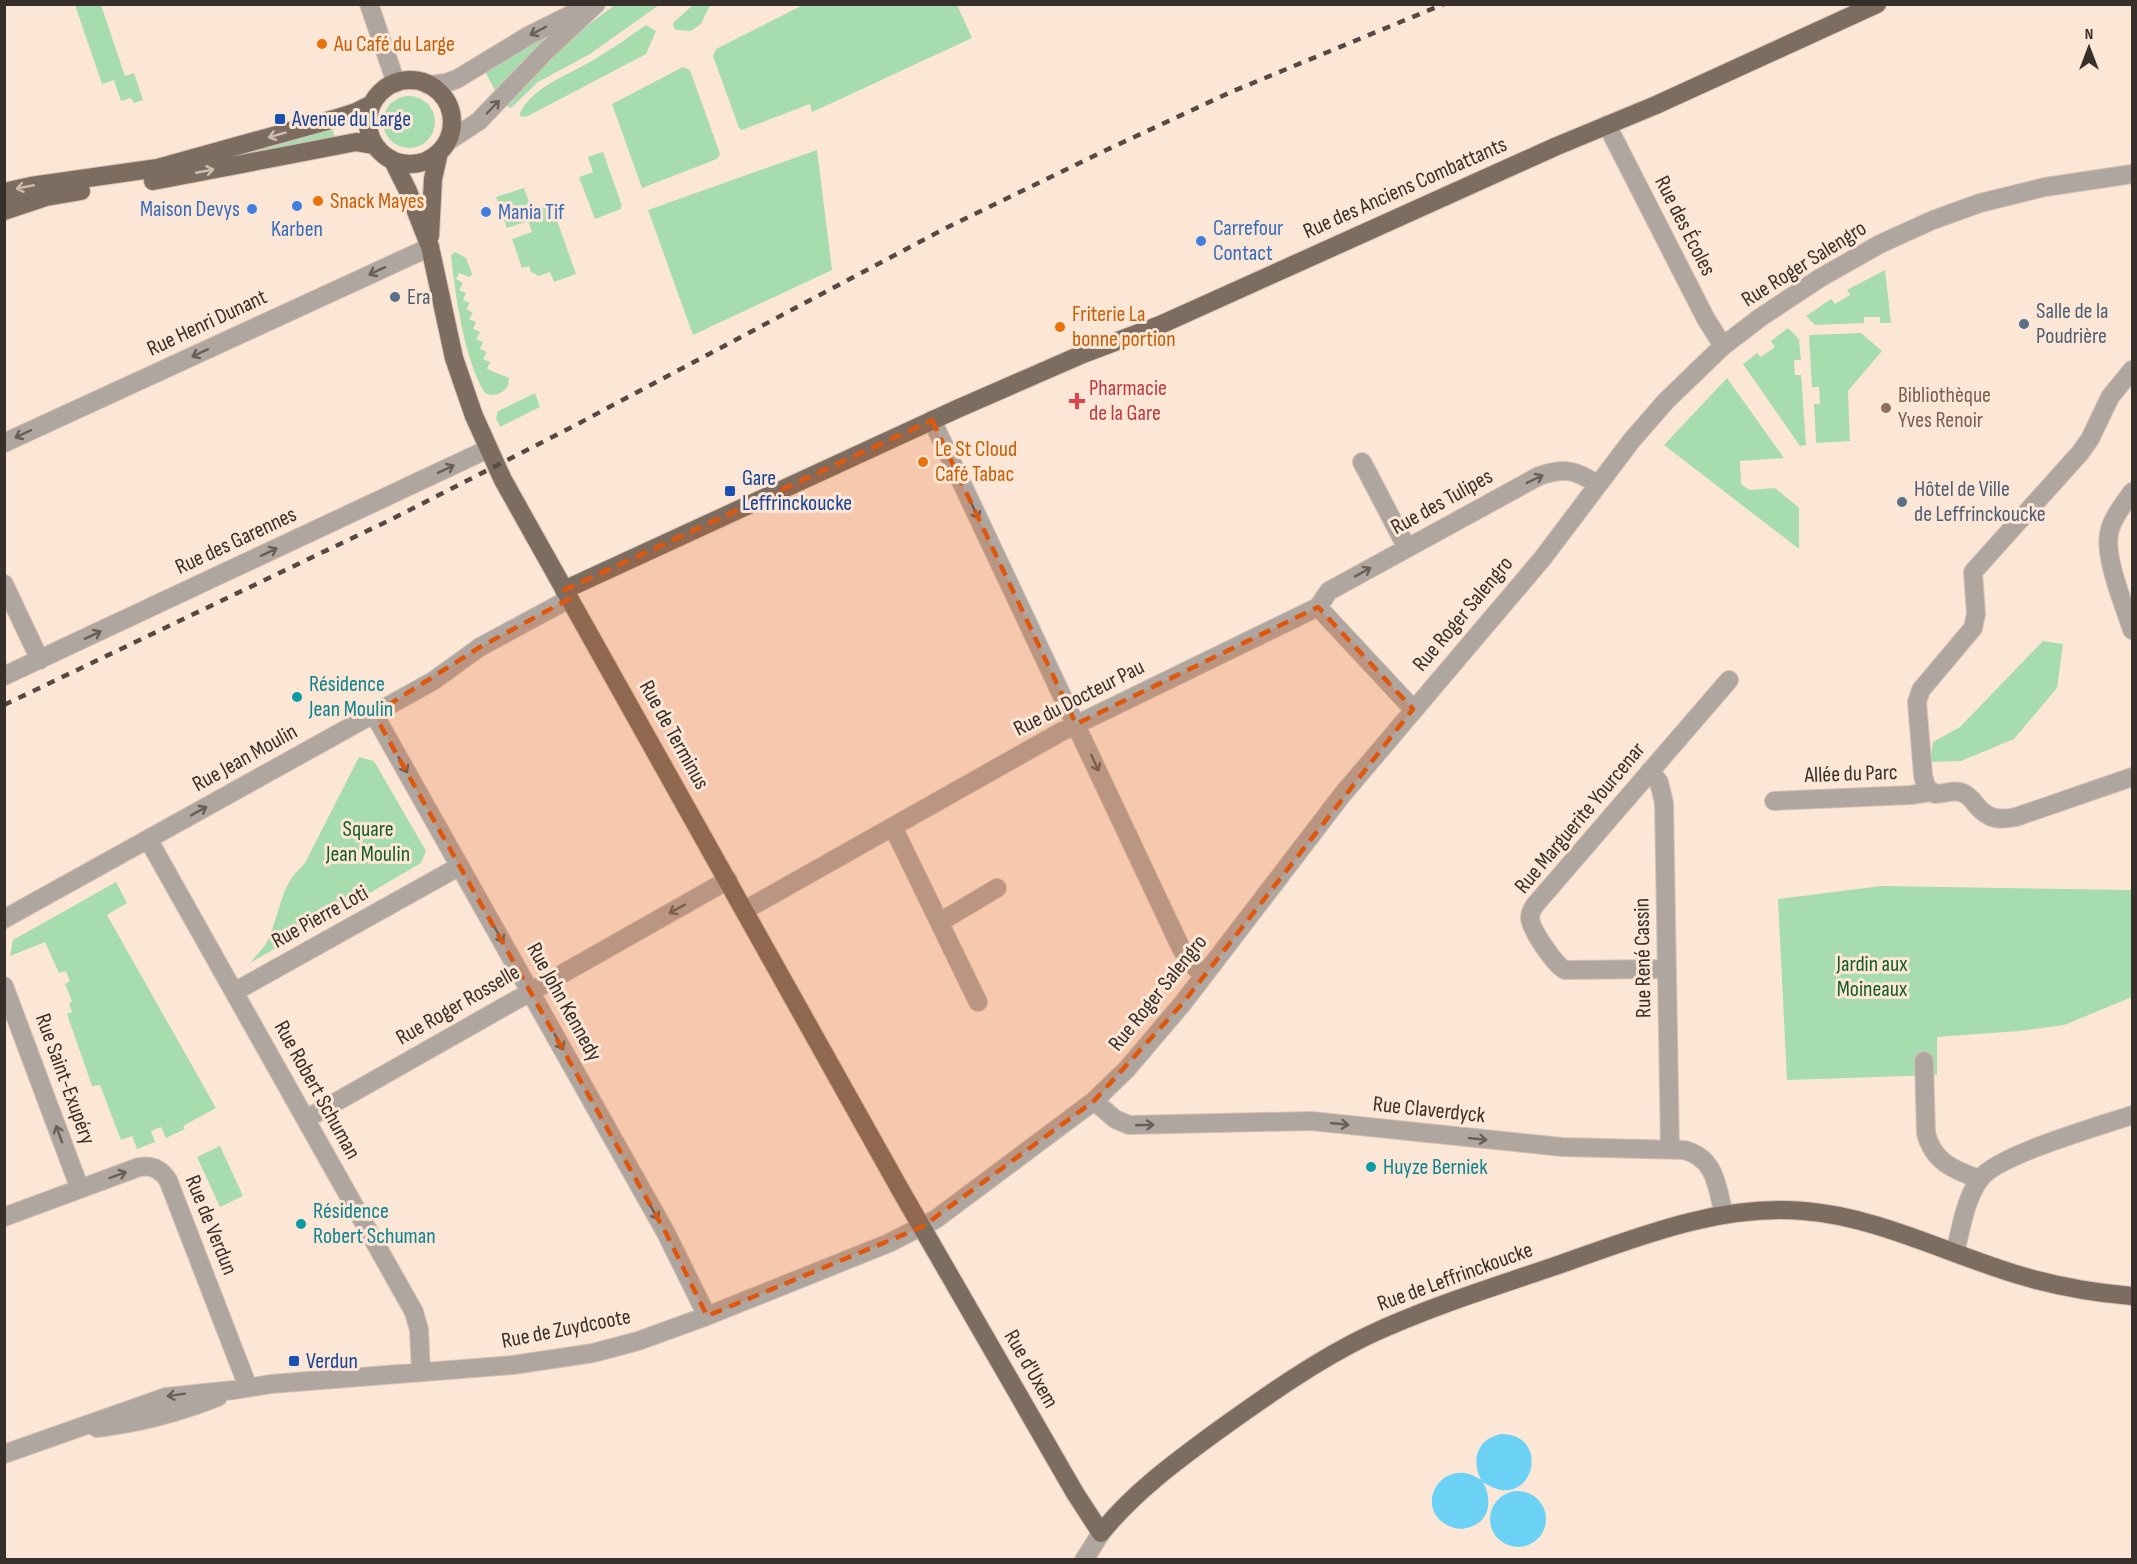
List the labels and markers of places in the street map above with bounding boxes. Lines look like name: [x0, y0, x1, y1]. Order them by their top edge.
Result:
place label: Au Café du Large: [333, 31, 455, 58]
marker: Au Café du Large: [315, 37, 329, 51]
place label: Avenue du Large: [291, 106, 411, 133]
marker: Avenue du Large: [273, 112, 287, 126]
place label: Snack Mayes: [330, 188, 425, 215]
marker: Snack Mayes: [311, 194, 325, 208]
place label: Maison Devys: [140, 196, 240, 223]
marker: Karben: [290, 199, 304, 213]
place label: Mania Tif: [498, 199, 565, 226]
marker: Maison Devys: [245, 202, 259, 216]
marker: Mania Tif: [479, 205, 493, 219]
place label: Carrefour Contact: [1213, 215, 1283, 267]
place label: Karben: [271, 216, 323, 243]
marker: Carrefour Contact: [1194, 234, 1208, 248]
place label: Era: [407, 284, 431, 311]
marker: Era: [388, 290, 402, 304]
place label: Salle de la Poudrière: [2036, 298, 2109, 350]
place label: Friterie La bonne portion: [1072, 301, 1176, 353]
marker: Salle de la Poudrière: [2017, 317, 2031, 331]
marker: Friterie La bonne portion: [1053, 320, 1067, 334]
place label: Pharmacie de la Gare: [1089, 375, 1167, 427]
place label: Bibliothèque Yves Renoir: [1898, 382, 1991, 434]
marker: Pharmacie de la Gare: [1070, 394, 1084, 408]
marker: Bibliothèque Yves Renoir: [1879, 401, 1893, 415]
place label: Le St Cloud Café Tabac: [935, 436, 1017, 488]
marker: Le St Cloud Café Tabac: [916, 455, 930, 469]
place label: Gare Leffrinckoucke: [742, 465, 852, 517]
place label: Hôtel de Ville de Leffrinckoucke: [1914, 476, 2046, 528]
marker: Gare Leffrinckoucke: [723, 484, 737, 498]
marker: Hôtel de Ville de Leffrinckoucke: [1895, 495, 1909, 509]
place label: Résidence Jean Moulin: [308, 671, 393, 723]
marker: Résidence Jean Moulin: [290, 690, 304, 704]
place label: Huyze Berniek: [1383, 1154, 1488, 1181]
marker: Huyze Berniek: [1364, 1160, 1378, 1174]
place label: Résidence Robert Schuman: [313, 1198, 436, 1250]
marker: Résidence Robert Schuman: [294, 1217, 308, 1231]
place label: Verdun: [306, 1348, 358, 1375]
marker: Verdun: [287, 1354, 301, 1368]

